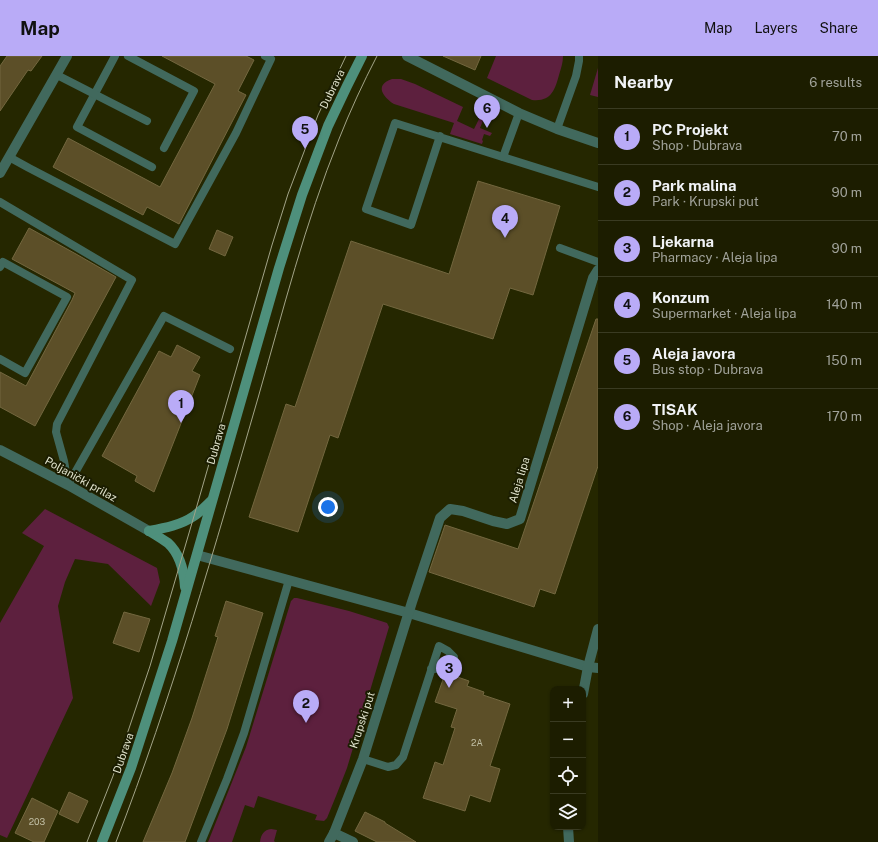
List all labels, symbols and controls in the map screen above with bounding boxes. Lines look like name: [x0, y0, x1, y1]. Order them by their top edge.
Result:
text: Map: [20, 17, 60, 39]
text: Map: [704, 20, 732, 36]
text: Layers: [754, 20, 798, 36]
text: Share: [820, 20, 858, 36]
street label: Dubrava: [317, 67, 347, 111]
text: Nearby: [614, 72, 673, 92]
text: 6 results: [809, 75, 862, 90]
pin: 6: [474, 95, 500, 128]
pin: 5: [292, 116, 318, 149]
text: PC Projekt: [652, 121, 728, 138]
text: 1: [624, 129, 630, 144]
text: 70 m: [832, 129, 862, 144]
text: Shop · Dubrava: [652, 138, 742, 153]
text: Park malina: [652, 177, 736, 194]
text: 2: [623, 185, 631, 200]
text: 90 m: [832, 185, 862, 200]
text: Park · Krupski put: [652, 194, 759, 209]
pin: 4: [492, 205, 518, 238]
text: Ljekarna: [652, 233, 714, 250]
text: 3: [623, 241, 631, 256]
text: 90 m: [832, 241, 862, 256]
text: Pharmacy · Aleja lipa: [652, 250, 778, 265]
text: Konzum: [652, 289, 710, 306]
text: 4: [623, 297, 631, 312]
text: 140 m: [826, 297, 862, 312]
text: Supermarket · Aleja lipa: [652, 306, 796, 321]
text: Aleja javora: [652, 345, 736, 362]
text: 5: [623, 353, 631, 368]
text: 150 m: [826, 353, 862, 368]
text: Bus stop · Dubrava: [652, 362, 763, 377]
pin: 1: [168, 390, 194, 423]
text: TISAK: [652, 401, 698, 418]
text: 6: [623, 409, 631, 424]
text: 170 m: [827, 409, 862, 424]
text: Shop · Aleja javora: [652, 418, 763, 433]
street label: Dubrava: [204, 422, 228, 466]
street label: Poljanički prilaz: [43, 454, 119, 504]
street label: Aleja lipa: [506, 456, 532, 504]
your location: [318, 497, 338, 517]
pin: 3: [436, 655, 462, 688]
map controls: [550, 686, 586, 830]
button: +: [550, 686, 586, 722]
pin: 2: [293, 690, 319, 723]
street label: Krupski put: [347, 690, 377, 750]
button: −: [550, 722, 586, 758]
street label: Dubrava: [110, 731, 136, 775]
house number: 2A: [471, 737, 483, 748]
button: locate: [550, 758, 586, 794]
button: layers: [550, 794, 586, 830]
house number: 203: [29, 816, 46, 827]

